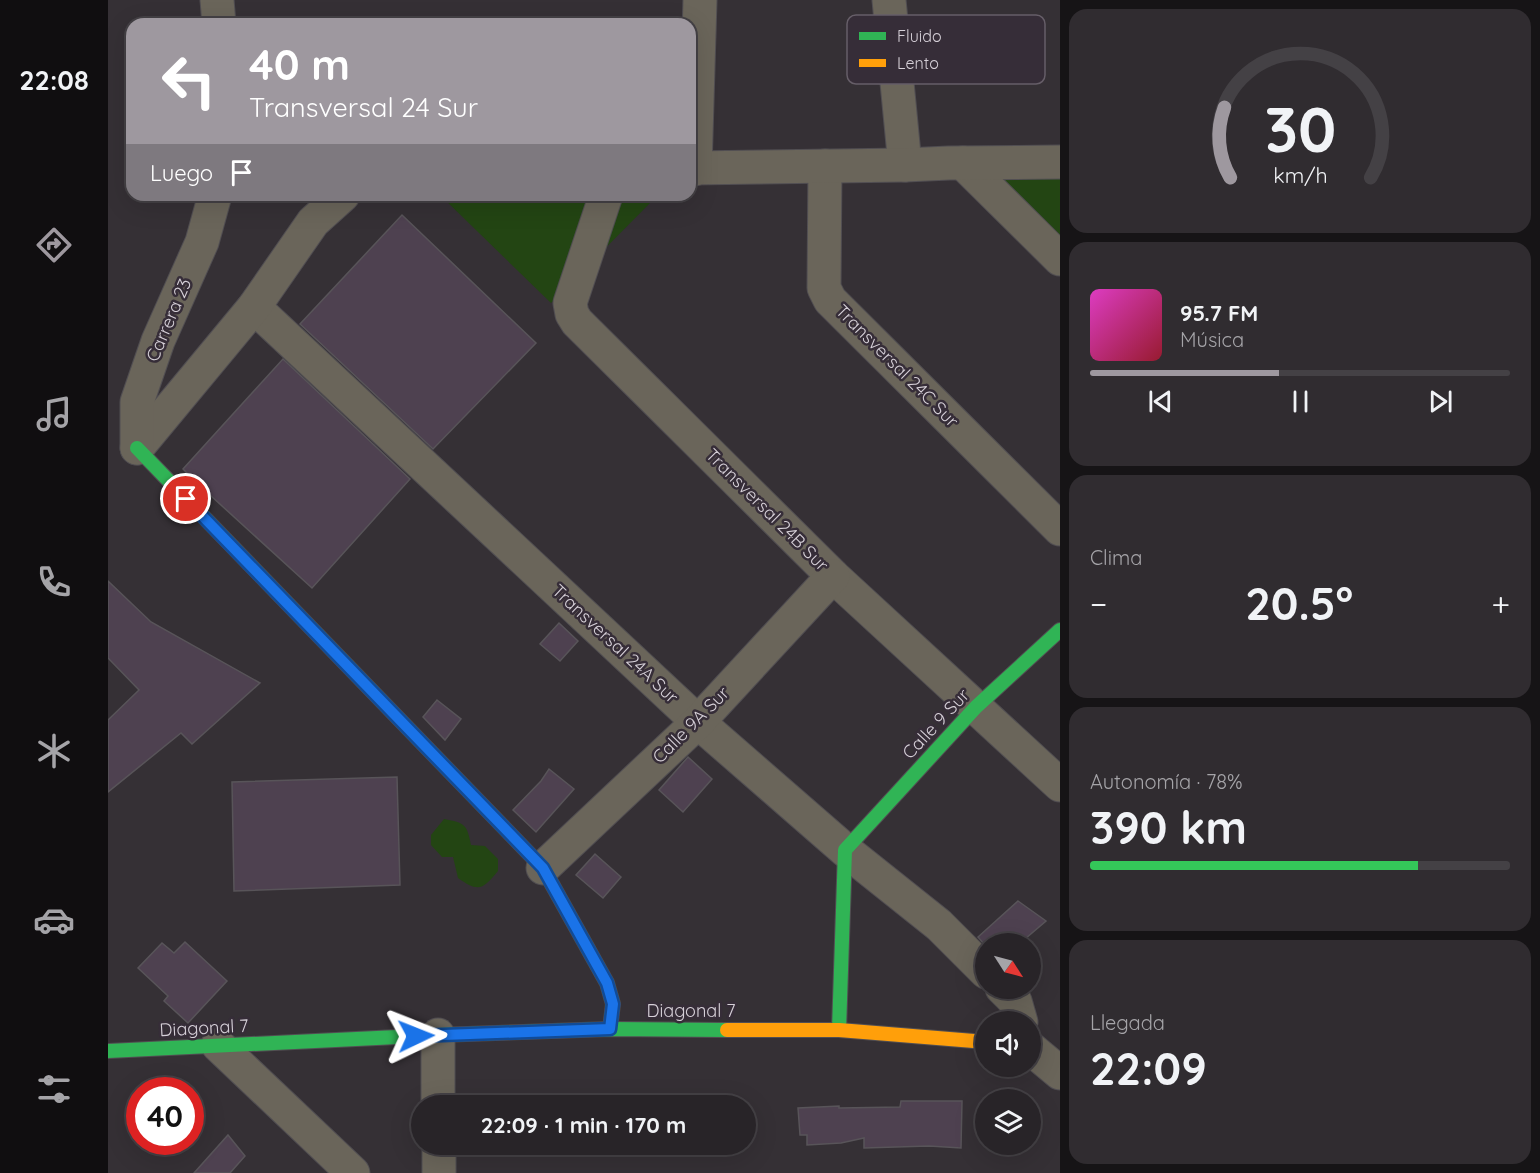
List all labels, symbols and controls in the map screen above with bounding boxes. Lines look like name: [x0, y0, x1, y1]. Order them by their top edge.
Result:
legend: [847, 15, 1045, 84]
text: Fluido: [897, 26, 942, 46]
text: 40 m: [249, 38, 350, 91]
icon: left: [150, 42, 228, 120]
text: Lento: [897, 53, 939, 73]
text: 22:08: [19, 63, 89, 97]
text: Transversal 24 Sur: [249, 90, 478, 124]
text: 30: [1264, 90, 1336, 168]
icon: arrive: [225, 156, 258, 189]
text: Luego: [150, 159, 213, 187]
text: km/h: [1273, 162, 1327, 188]
icon: directions: [33, 224, 75, 266]
street label: Carrera 23: [141, 275, 196, 365]
street label: Transversal 24C Sur: [831, 299, 964, 432]
text: 95.7 FM: [1180, 299, 1258, 327]
text: Música: [1180, 327, 1244, 352]
icon: previous: [1144, 385, 1177, 418]
icon: pause: [1284, 385, 1317, 418]
icon: next: [1424, 385, 1457, 418]
icon: music: [33, 393, 75, 435]
street label: Transversal 24B Sur: [701, 443, 834, 576]
pin: [160, 473, 211, 524]
icon: arrive: [169, 482, 202, 515]
text: Clima: [1090, 545, 1142, 570]
icon: phone: [33, 561, 75, 603]
text: 20.5°: [1245, 575, 1353, 631]
street label: Transversal 24A Sur: [547, 579, 683, 708]
text: −: [1090, 583, 1107, 624]
text: +: [1491, 583, 1510, 624]
street label: Calle 9A Sur: [647, 681, 734, 768]
street label: Calle 9 Sur: [897, 684, 974, 764]
icon: climate: [33, 730, 75, 772]
text: Autonomía · 78%: [1090, 769, 1243, 794]
text: 390 km: [1090, 799, 1247, 855]
icon: car: [33, 899, 75, 941]
north arrow: [975, 933, 1041, 999]
map controls: [975, 933, 1041, 1155]
street label: Diagonal 7: [646, 999, 736, 1022]
position arrow: [384, 1004, 448, 1068]
text: Llegada: [1090, 1010, 1165, 1035]
button: sound: [975, 1011, 1041, 1077]
street label: Diagonal 7: [159, 1014, 249, 1041]
text: 22:09: [1090, 1040, 1207, 1096]
icon: filters: [33, 1068, 75, 1110]
speed limit sign: 40: [126, 1077, 204, 1155]
button: layers: [975, 1089, 1041, 1155]
text: 22:09 · 1 min · 170 m: [481, 1111, 686, 1139]

